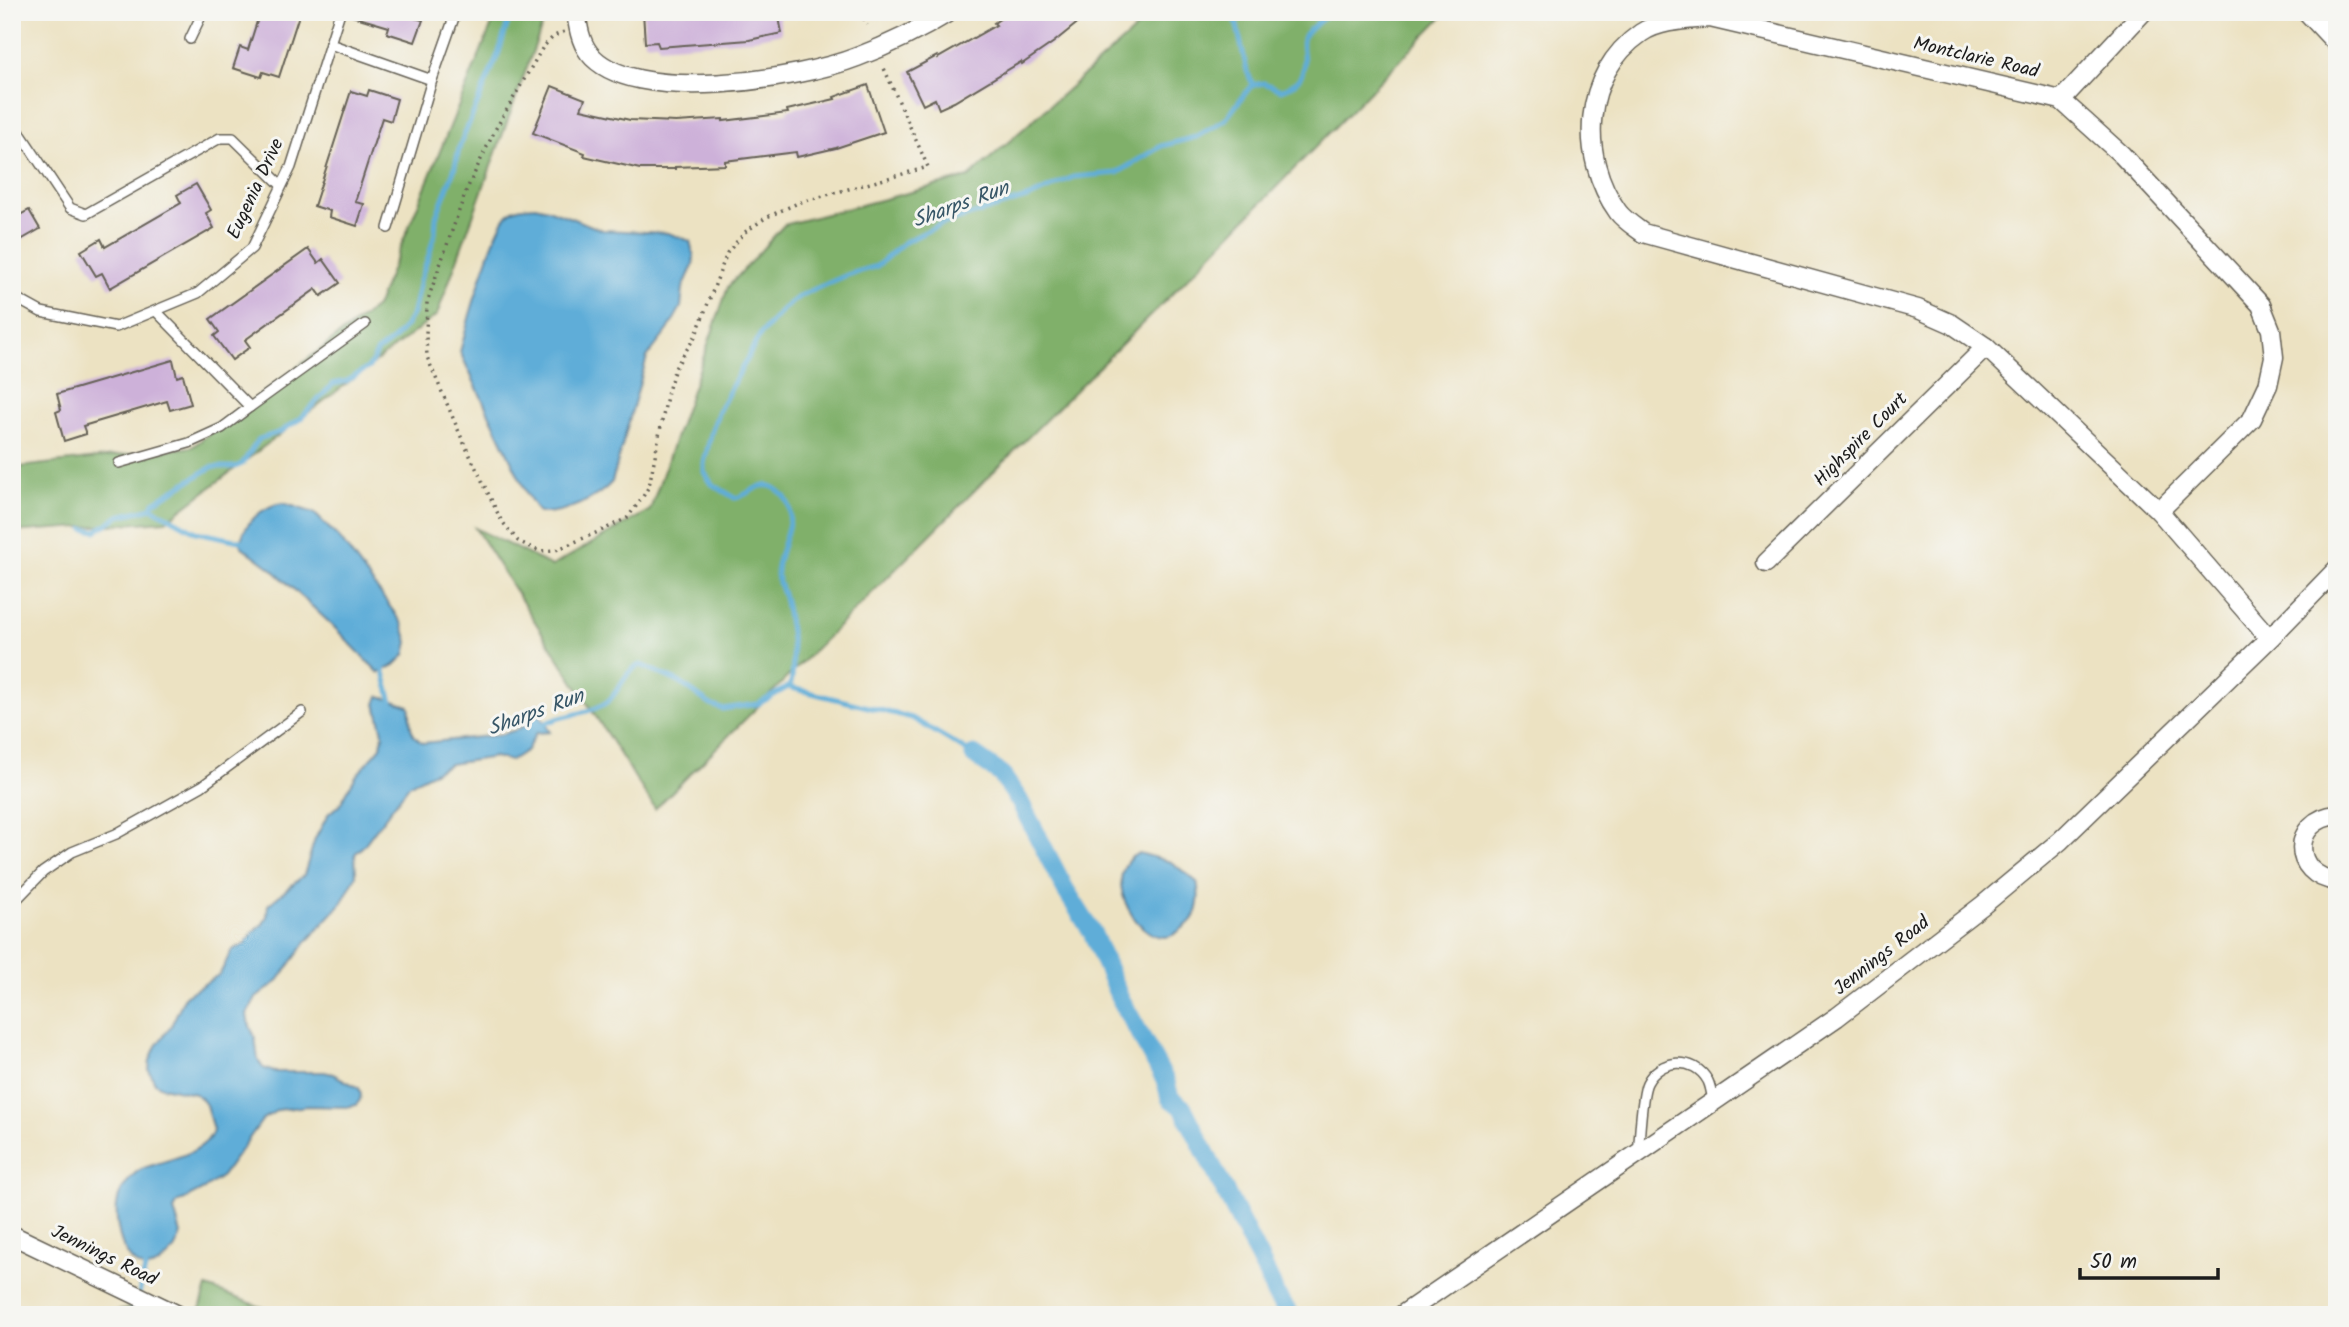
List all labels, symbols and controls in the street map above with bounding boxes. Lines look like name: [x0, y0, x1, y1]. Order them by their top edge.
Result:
street label: Montclarie Road: [1910, 29, 2042, 87]
street label: Eugenia Drive: [219, 133, 293, 245]
water label: Sharps Run: [908, 172, 1015, 238]
street label: Highspire Court: [1807, 385, 1916, 494]
water label: Sharps Run: [483, 680, 590, 746]
street label: Jennings Road: [1827, 908, 1937, 1003]
street label: Jennings Road: [46, 1217, 163, 1295]
scale bar: [2080, 1236, 2218, 1280]
text: 50 m: [2090, 1246, 2137, 1279]

